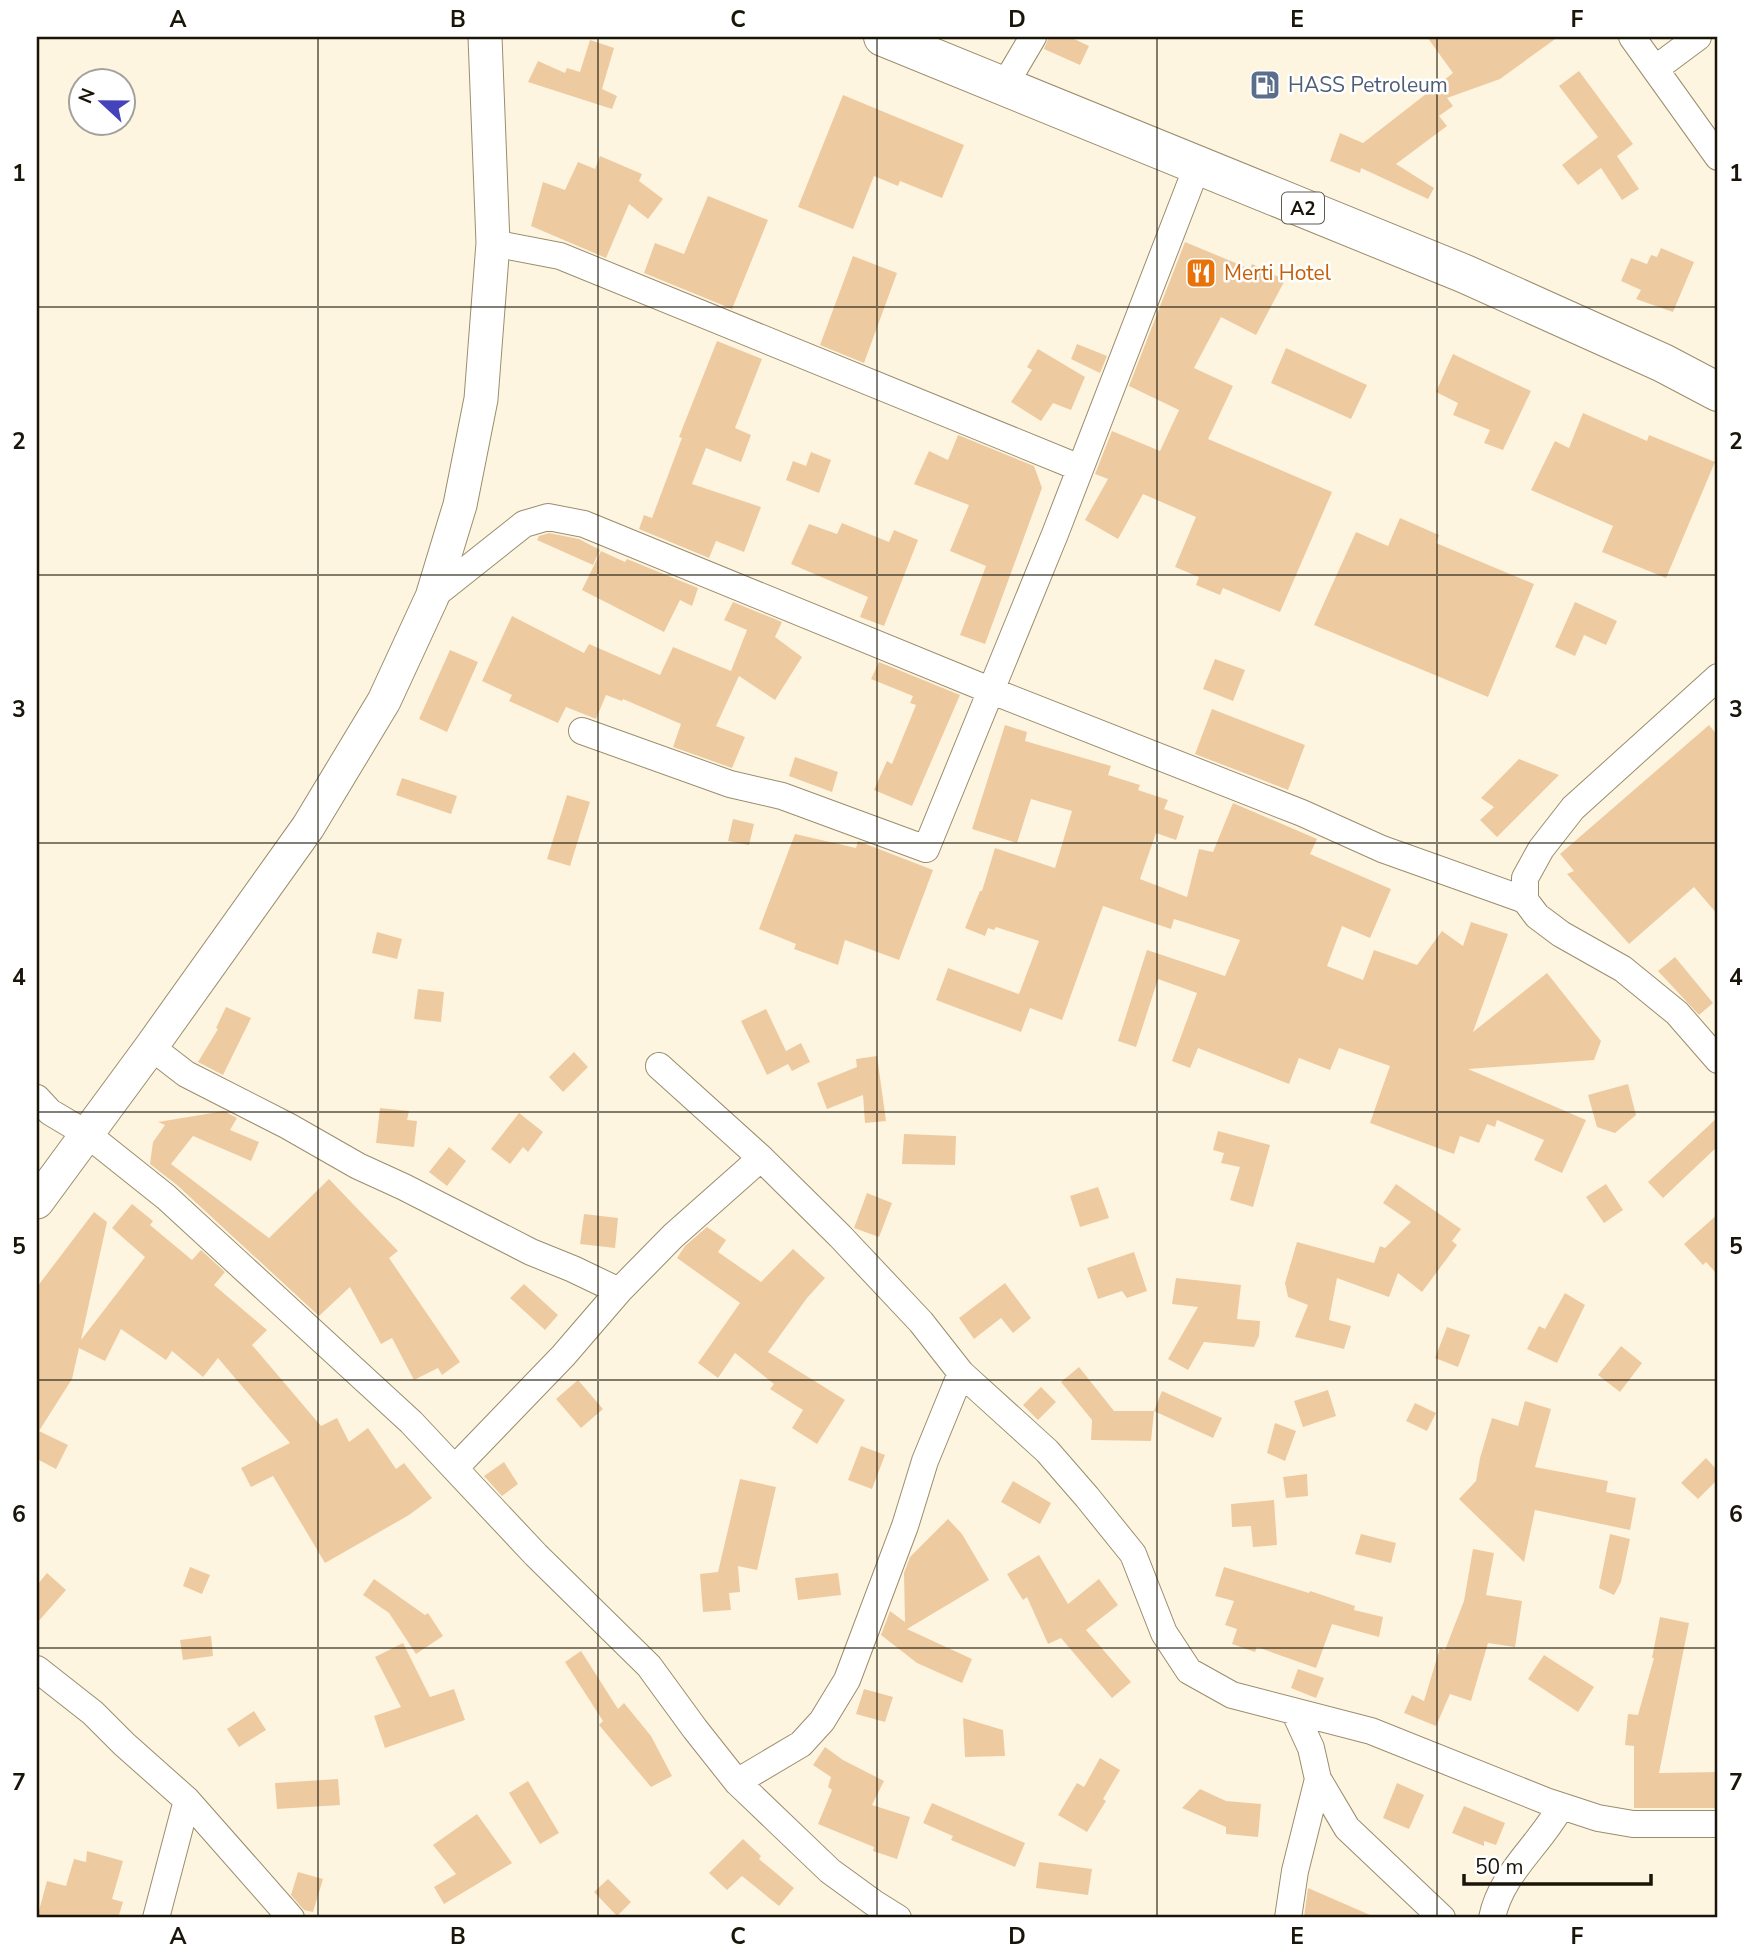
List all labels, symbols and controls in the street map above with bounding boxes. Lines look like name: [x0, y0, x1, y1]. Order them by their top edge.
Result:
text: A: [169, 4, 187, 35]
text: B: [450, 4, 466, 35]
text: C: [730, 4, 746, 35]
text: D: [1008, 4, 1026, 35]
text: E: [1290, 4, 1304, 35]
text: F: [1571, 4, 1584, 35]
north arrow: [66, 66, 136, 136]
fuel station icon: HASS Petroleum: [1248, 68, 1282, 102]
place label: HASS Petroleum: [1288, 71, 1448, 99]
text: N: [72, 85, 102, 107]
text: 1: [12, 158, 26, 189]
text: 1: [1729, 158, 1743, 189]
road number: A2: [1282, 192, 1324, 224]
restaurant icon: Merti Hotel: [1184, 256, 1218, 290]
place label: Merti Hotel: [1224, 259, 1332, 287]
text: 2: [12, 426, 26, 457]
text: 2: [1729, 426, 1743, 457]
text: 3: [12, 694, 26, 725]
text: 3: [1729, 694, 1743, 725]
text: 4: [12, 962, 26, 993]
text: 4: [1729, 962, 1743, 993]
text: 5: [12, 1231, 26, 1262]
text: 5: [1729, 1231, 1743, 1262]
text: 6: [12, 1499, 26, 1530]
text: 6: [1729, 1499, 1743, 1530]
text: 7: [12, 1767, 26, 1798]
text: 7: [1729, 1767, 1743, 1798]
scale bar: [1464, 1843, 1652, 1887]
text: 50 m: [1475, 1853, 1524, 1881]
text: A: [169, 1921, 187, 1952]
text: B: [450, 1921, 466, 1952]
text: C: [730, 1921, 746, 1952]
text: D: [1008, 1921, 1026, 1952]
text: E: [1290, 1921, 1304, 1952]
text: F: [1571, 1921, 1584, 1952]

